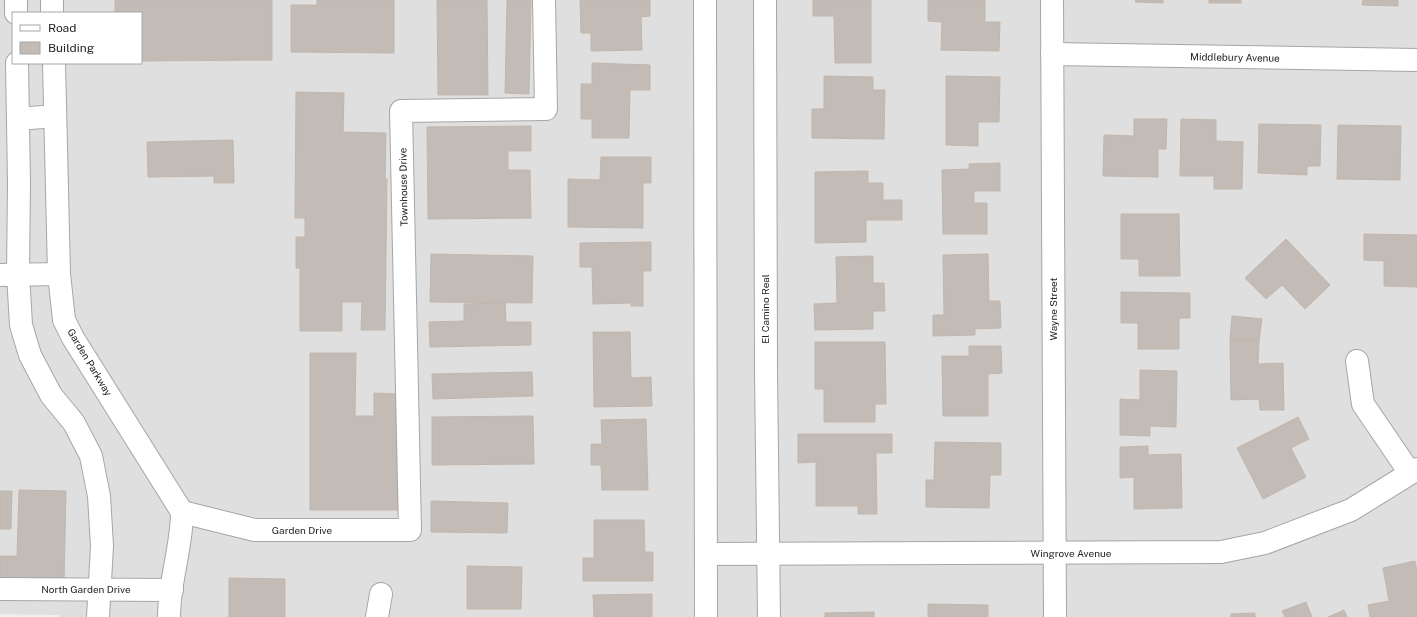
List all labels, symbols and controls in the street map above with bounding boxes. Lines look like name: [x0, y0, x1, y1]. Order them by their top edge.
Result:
legend: [12, 12, 142, 64]
text: Road: [48, 21, 76, 35]
text: Building: [48, 41, 94, 55]
street label: Middlebury Avenue: [1190, 50, 1280, 64]
street label: Townhouse Drive: [396, 147, 410, 226]
street label: El Camino Real: [759, 274, 771, 344]
street label: Wayne Street: [1047, 277, 1059, 340]
street label: Garden Parkway: [65, 326, 115, 398]
street label: Garden Drive: [272, 524, 333, 536]
street label: Wingrove Avenue: [1031, 547, 1112, 559]
street label: North Garden Drive: [41, 583, 131, 595]

